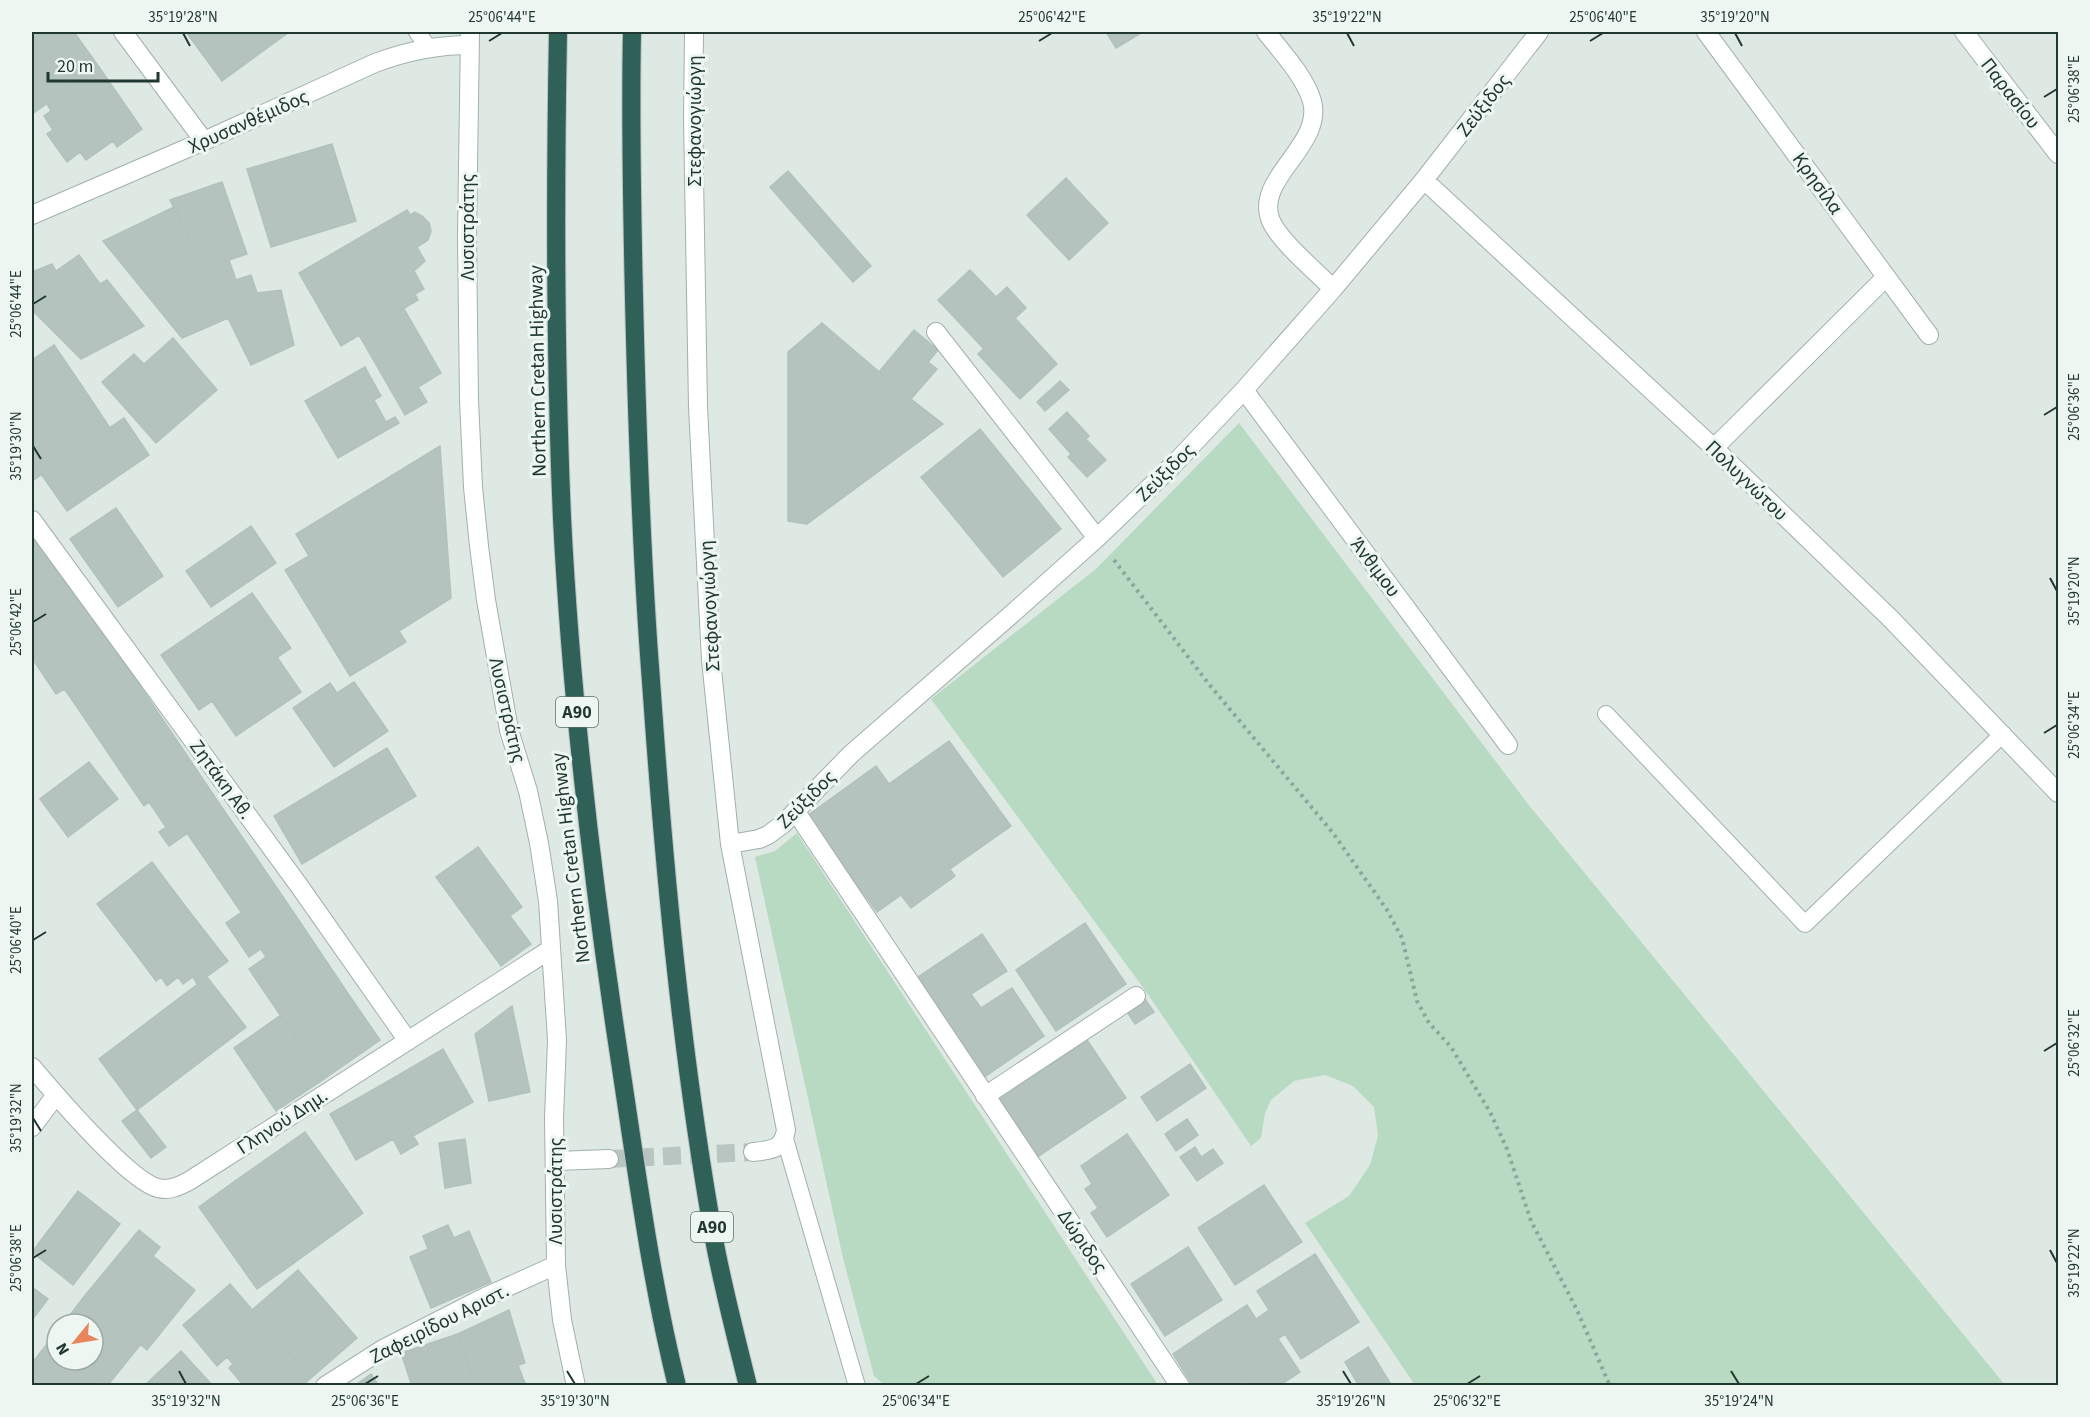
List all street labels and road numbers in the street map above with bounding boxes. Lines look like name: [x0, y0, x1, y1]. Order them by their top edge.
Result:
street label: Παρασίου: [1974, 52, 2047, 135]
street label: Στεφανογιώργη: [681, 55, 709, 187]
street label: Ζεύξιδος: [1450, 68, 1518, 143]
street label: Χρυσανθέμιδος: [184, 83, 313, 161]
street label: Κρησίλα: [1785, 147, 1849, 220]
street label: Λυσιστράτης: [454, 173, 482, 280]
street label: Northern Cretan Highway: [522, 264, 554, 477]
street label: Πολυγνώτου: [1699, 434, 1794, 527]
street label: Ζεύξιδος: [1130, 437, 1202, 508]
street label: Άνθιμου: [1343, 532, 1407, 603]
street label: Στεφανογιώργη: [693, 540, 727, 672]
street label: Λυσιστράτης: [481, 655, 533, 766]
road number: Α90: [556, 697, 598, 727]
street label: Ζητάκη Αθ.: [183, 734, 260, 825]
street label: Northern Cretan Highway: [544, 750, 598, 965]
street label: Ζεύξιδος: [771, 764, 843, 835]
street label: Γληνού Δημ.: [231, 1082, 334, 1162]
street label: Λυσιστράτης: [542, 1137, 570, 1244]
street label: Δώριδος: [1050, 1204, 1114, 1280]
road number: Α90: [691, 1212, 733, 1242]
street label: Ζαφειρίδου Αριστ.: [365, 1277, 514, 1371]

